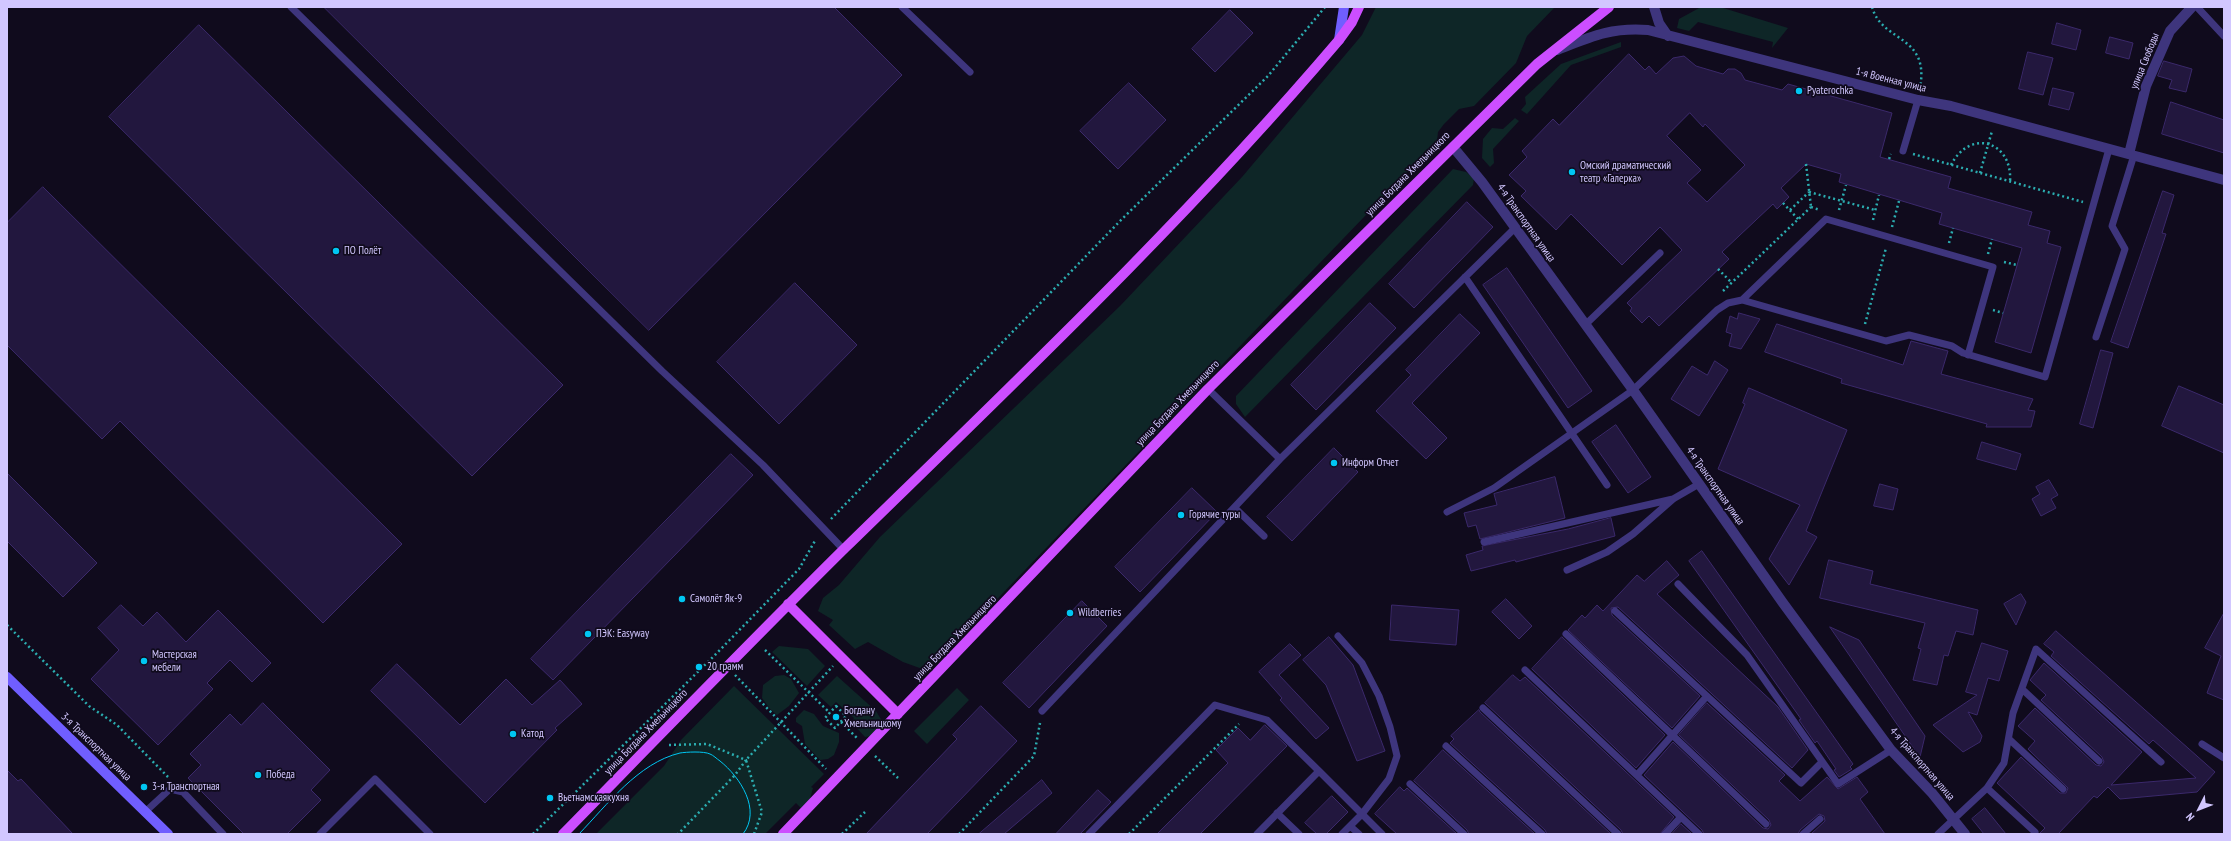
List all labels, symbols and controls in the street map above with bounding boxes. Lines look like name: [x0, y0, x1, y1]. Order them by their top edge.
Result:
street label: улица Свободы: [2128, 31, 2162, 91]
street label: 1-я Военная улица: [1854, 65, 1928, 95]
place label: Pyaterochka: [1807, 84, 1853, 98]
marker: Pyaterochka: [1794, 86, 1804, 96]
street label: улица Богдана Хмельницкого: [1363, 129, 1453, 219]
place label: Омский драматический театр «Галерка»: [1580, 159, 1671, 185]
marker: Омский драматический театр «Галерка»: [1567, 167, 1577, 177]
street label: 4-я Транспортная улица: [1494, 181, 1558, 265]
place label: ПО Полёт: [344, 244, 381, 258]
marker: ПО Полёт: [331, 246, 341, 256]
street label: улица Богдана Хмельницкого: [1134, 357, 1222, 449]
street label: 4-я Транспортная улица: [1683, 444, 1747, 528]
place label: Информ Отчет: [1342, 456, 1398, 470]
marker: Информ Отчет: [1329, 458, 1339, 468]
place label: Горячие туры: [1189, 508, 1240, 522]
marker: Горячие туры: [1176, 510, 1186, 520]
place label: Самолёт Як-9: [690, 592, 742, 606]
street label: улица Богдана Хмельницкого: [911, 592, 999, 684]
marker: Самолёт Як-9: [677, 594, 687, 604]
place label: Wildberries: [1078, 606, 1121, 620]
marker: Wildberries: [1065, 608, 1075, 618]
place label: ПЭК: Easyway: [596, 627, 649, 641]
marker: ПЭК: Easyway: [583, 629, 593, 639]
place label: Мастерская мебели: [152, 648, 197, 674]
marker: Мастерская мебели: [139, 656, 149, 666]
place label: 20 грамм: [707, 660, 743, 674]
marker: 20 грамм: [694, 662, 704, 672]
street label: улица Богдана Хмельницкого: [602, 686, 690, 778]
place label: Богдану Хмельницкому: [844, 704, 901, 730]
street label: 3-я Транспортная улица: [58, 710, 134, 784]
marker: Богдану Хмельницкому: [831, 712, 841, 722]
street label: 4-я Транспортная улица: [1887, 725, 1957, 803]
place label: Катод: [521, 727, 544, 741]
marker: Катод: [508, 729, 518, 739]
place label: Победа: [266, 768, 295, 782]
marker: Победа: [253, 770, 263, 780]
place label: 3-я Транспортная: [152, 780, 220, 794]
marker: 3-я Транспортная: [139, 782, 149, 792]
north arrow: [2179, 789, 2219, 829]
place label: Вьетнамскаякухня: [558, 791, 629, 805]
marker: Вьетнамскаякухня: [545, 793, 555, 803]
text: N: [2183, 810, 2197, 824]

